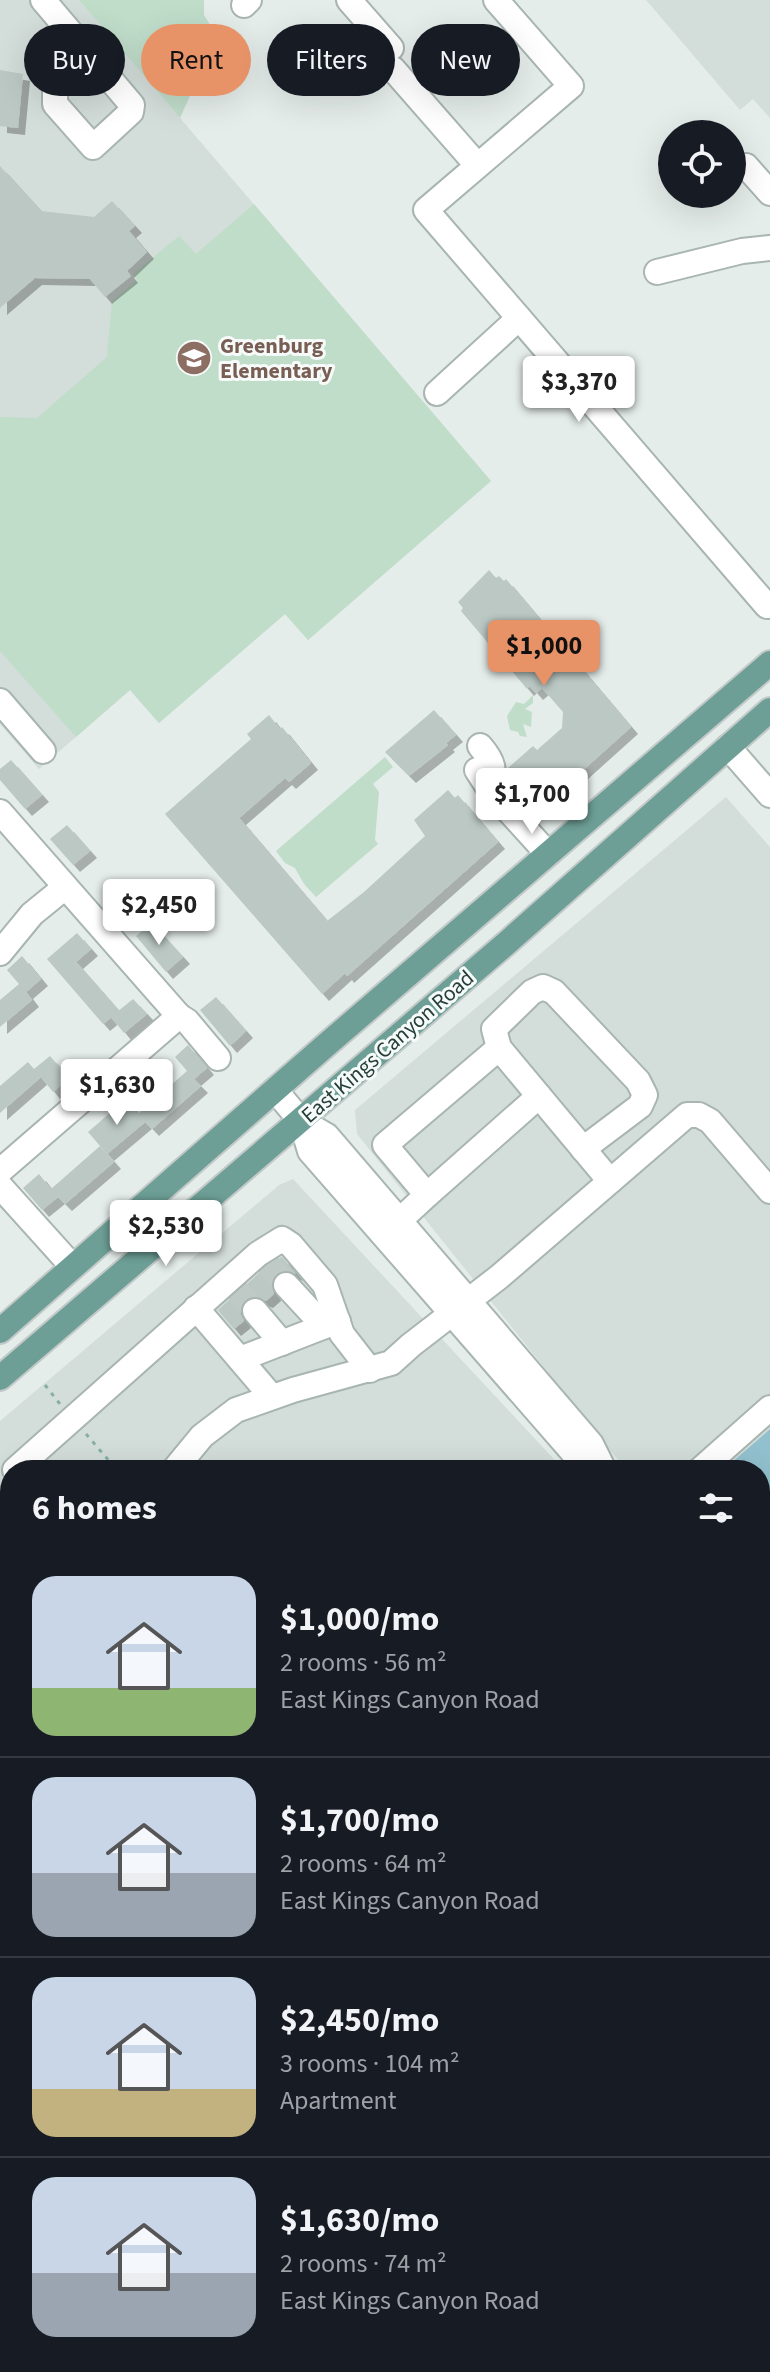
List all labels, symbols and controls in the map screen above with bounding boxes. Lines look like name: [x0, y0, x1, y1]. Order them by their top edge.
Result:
chip: Buy: [24, 24, 125, 96]
chip: Rent: [141, 24, 251, 96]
chip: Filters: [267, 24, 395, 96]
chip: New: [411, 24, 520, 96]
map controls: [658, 120, 746, 208]
button: locate: [658, 120, 746, 208]
place label: Greenburg Elementary: [220, 330, 333, 387]
school or university icon: Greenburg Elementary: [175, 339, 213, 377]
pin: $3,370: [514, 356, 644, 424]
text: $3,370: [541, 363, 617, 400]
pin: $1,000: [479, 620, 609, 688]
text: $1,000: [506, 627, 582, 664]
pin: $1,700: [467, 768, 597, 836]
text: $1,700: [494, 775, 570, 812]
pin: $2,450: [94, 879, 224, 947]
text: $2,450: [121, 886, 197, 923]
street label: East Kings Canyon Road: [294, 963, 481, 1131]
pin: $1,630: [52, 1059, 182, 1127]
text: $1,630: [79, 1066, 155, 1103]
pin: $2,530: [101, 1200, 231, 1268]
text: $2,530: [128, 1207, 204, 1244]
text: 6 homes: [32, 1484, 157, 1533]
icon: filters: [694, 1486, 738, 1530]
text: $1,000/mo: [280, 1595, 440, 1644]
icon: home: [96, 1608, 192, 1704]
text: 2 rooms · 56 m²: [280, 1644, 447, 1681]
text: East Kings Canyon Road: [280, 1681, 540, 1718]
text: $1,700/mo: [280, 1796, 440, 1845]
icon: home: [96, 1809, 192, 1905]
text: 2 rooms · 64 m²: [280, 1845, 447, 1882]
text: East Kings Canyon Road: [280, 1882, 540, 1919]
text: $2,450/mo: [280, 1996, 440, 2045]
icon: home: [96, 2009, 192, 2105]
text: 3 rooms · 104 m²: [280, 2045, 459, 2082]
text: Apartment: [280, 2082, 397, 2119]
text: $1,630/mo: [280, 2196, 440, 2245]
icon: home: [96, 2209, 192, 2305]
text: 2 rooms · 74 m²: [280, 2245, 447, 2282]
text: East Kings Canyon Road: [280, 2282, 540, 2319]

